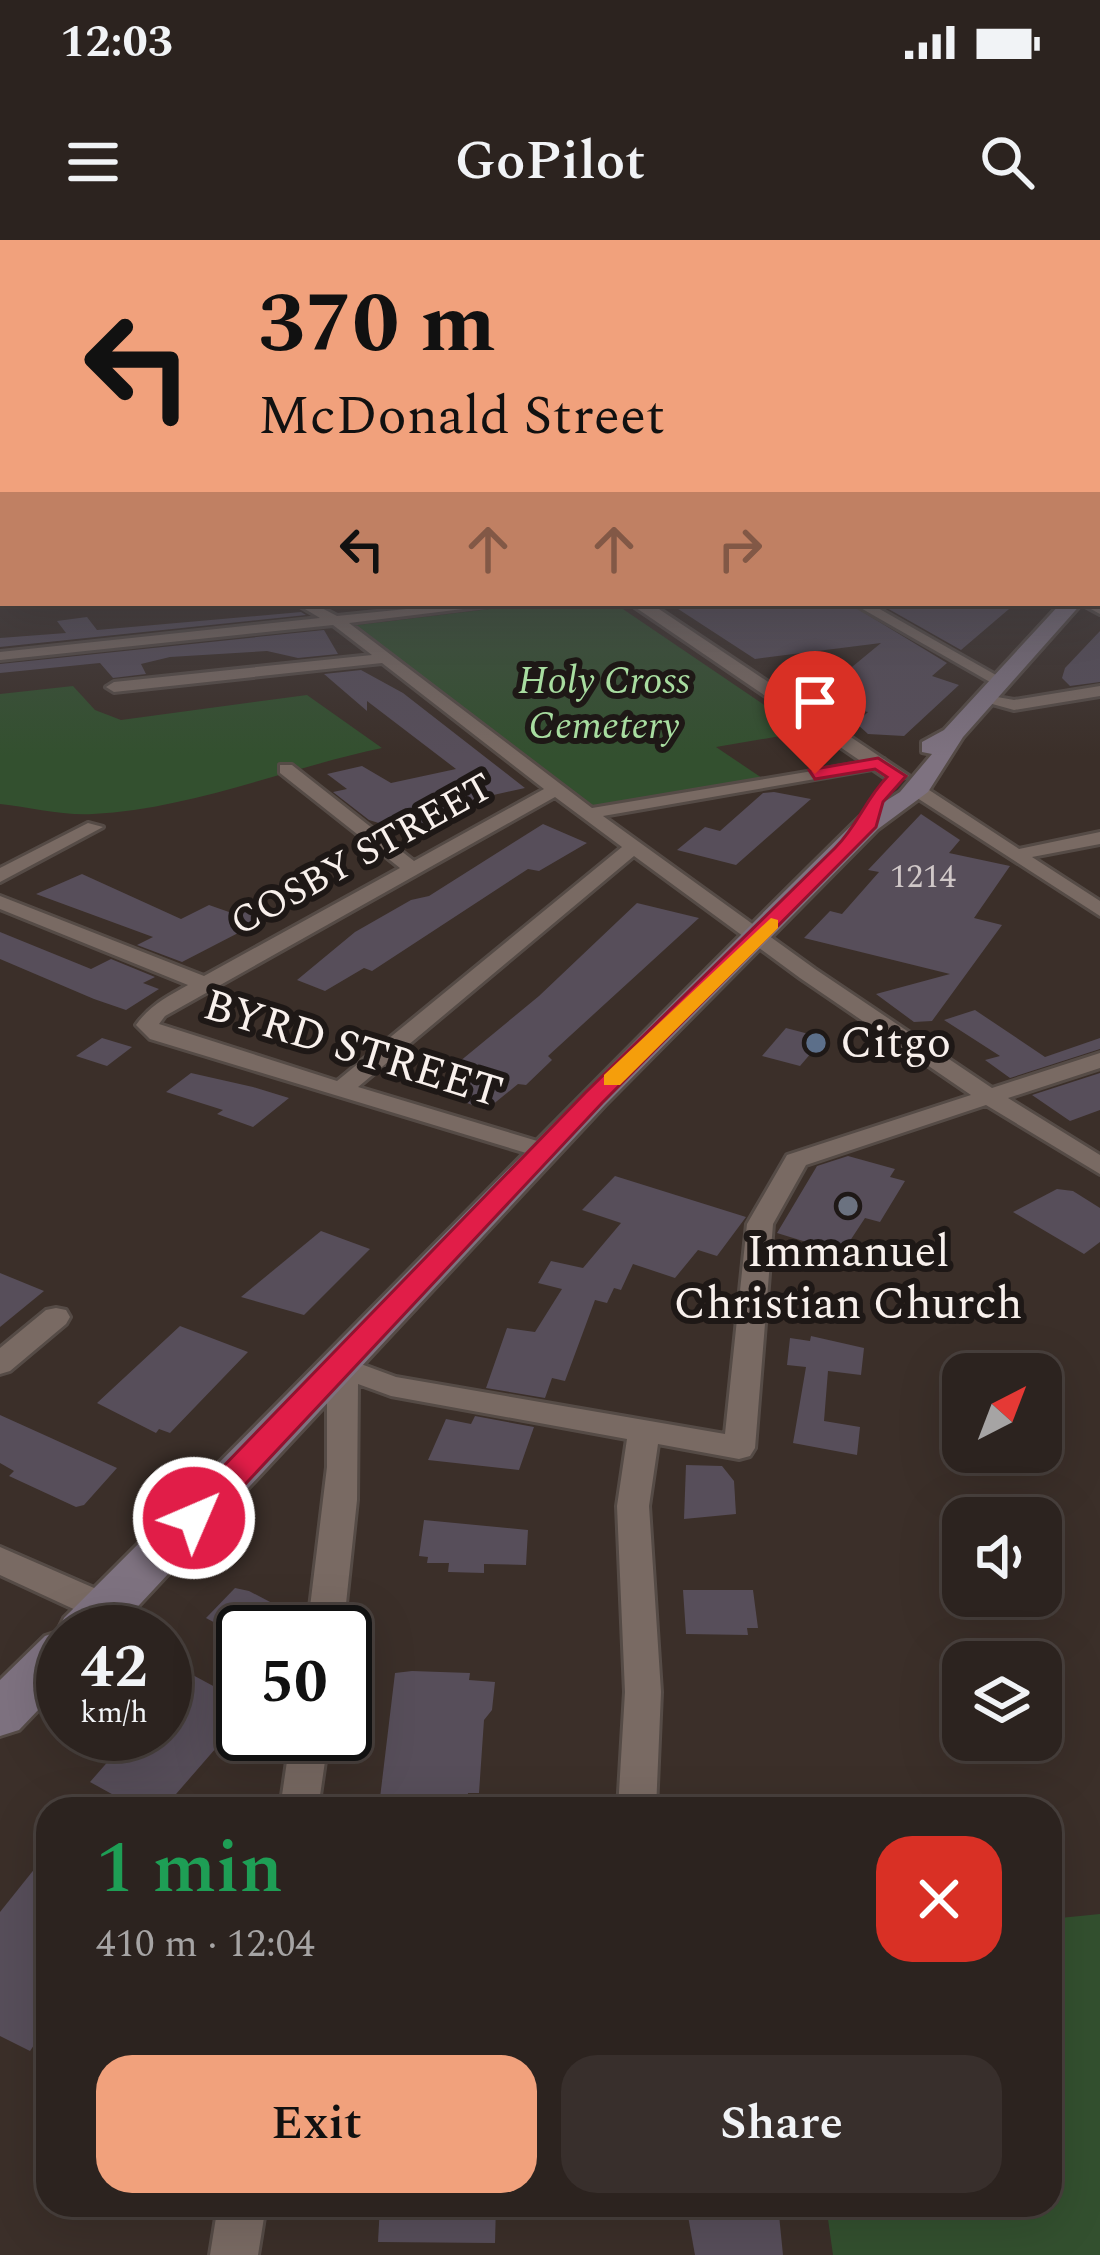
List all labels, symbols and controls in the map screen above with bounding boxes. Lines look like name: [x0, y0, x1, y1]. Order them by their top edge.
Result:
text: 12:03: [60, 8, 173, 77]
text: GoPilot: [455, 121, 645, 203]
icon: menu: [60, 129, 126, 195]
icon: search: [974, 129, 1040, 195]
text: 370 m: [258, 261, 496, 389]
icon: left: [60, 288, 216, 444]
text: McDonald Street: [258, 376, 665, 458]
icon: left: [329, 516, 395, 582]
icon: ahead: [455, 516, 521, 582]
icon: ahead: [581, 516, 647, 582]
icon: right: [707, 516, 773, 582]
pin: [764, 651, 866, 774]
park label: Holy Cross Cemetery: [518, 652, 690, 756]
icon: arrive: [782, 669, 848, 735]
street label: COSBY STREET: [220, 758, 504, 952]
house number: 1214: [890, 852, 957, 902]
street label: BYRD STREET: [195, 971, 511, 1127]
place label: Citgo: [840, 1009, 951, 1078]
marker: Citgo: [803, 1030, 829, 1056]
marker: Immanuel Christian Church: [835, 1193, 861, 1219]
place label: Immanuel Christian Church: [674, 1218, 1022, 1339]
north arrow: [942, 1353, 1062, 1473]
map controls: [942, 1353, 1062, 1761]
position arrow: [131, 1455, 257, 1581]
button: sound: [942, 1497, 1062, 1617]
speed limit sign: 50: [216, 1605, 372, 1761]
text: 42: [80, 1622, 148, 1714]
button: layers: [942, 1641, 1062, 1761]
text: km/h: [80, 1690, 148, 1736]
text: 1 min: [96, 1815, 283, 1924]
button: close: [876, 1836, 1002, 1962]
text: 410 m · 12:04: [96, 1915, 315, 1974]
button: Exit: [96, 2055, 537, 2193]
button: Share: [561, 2055, 1002, 2193]

